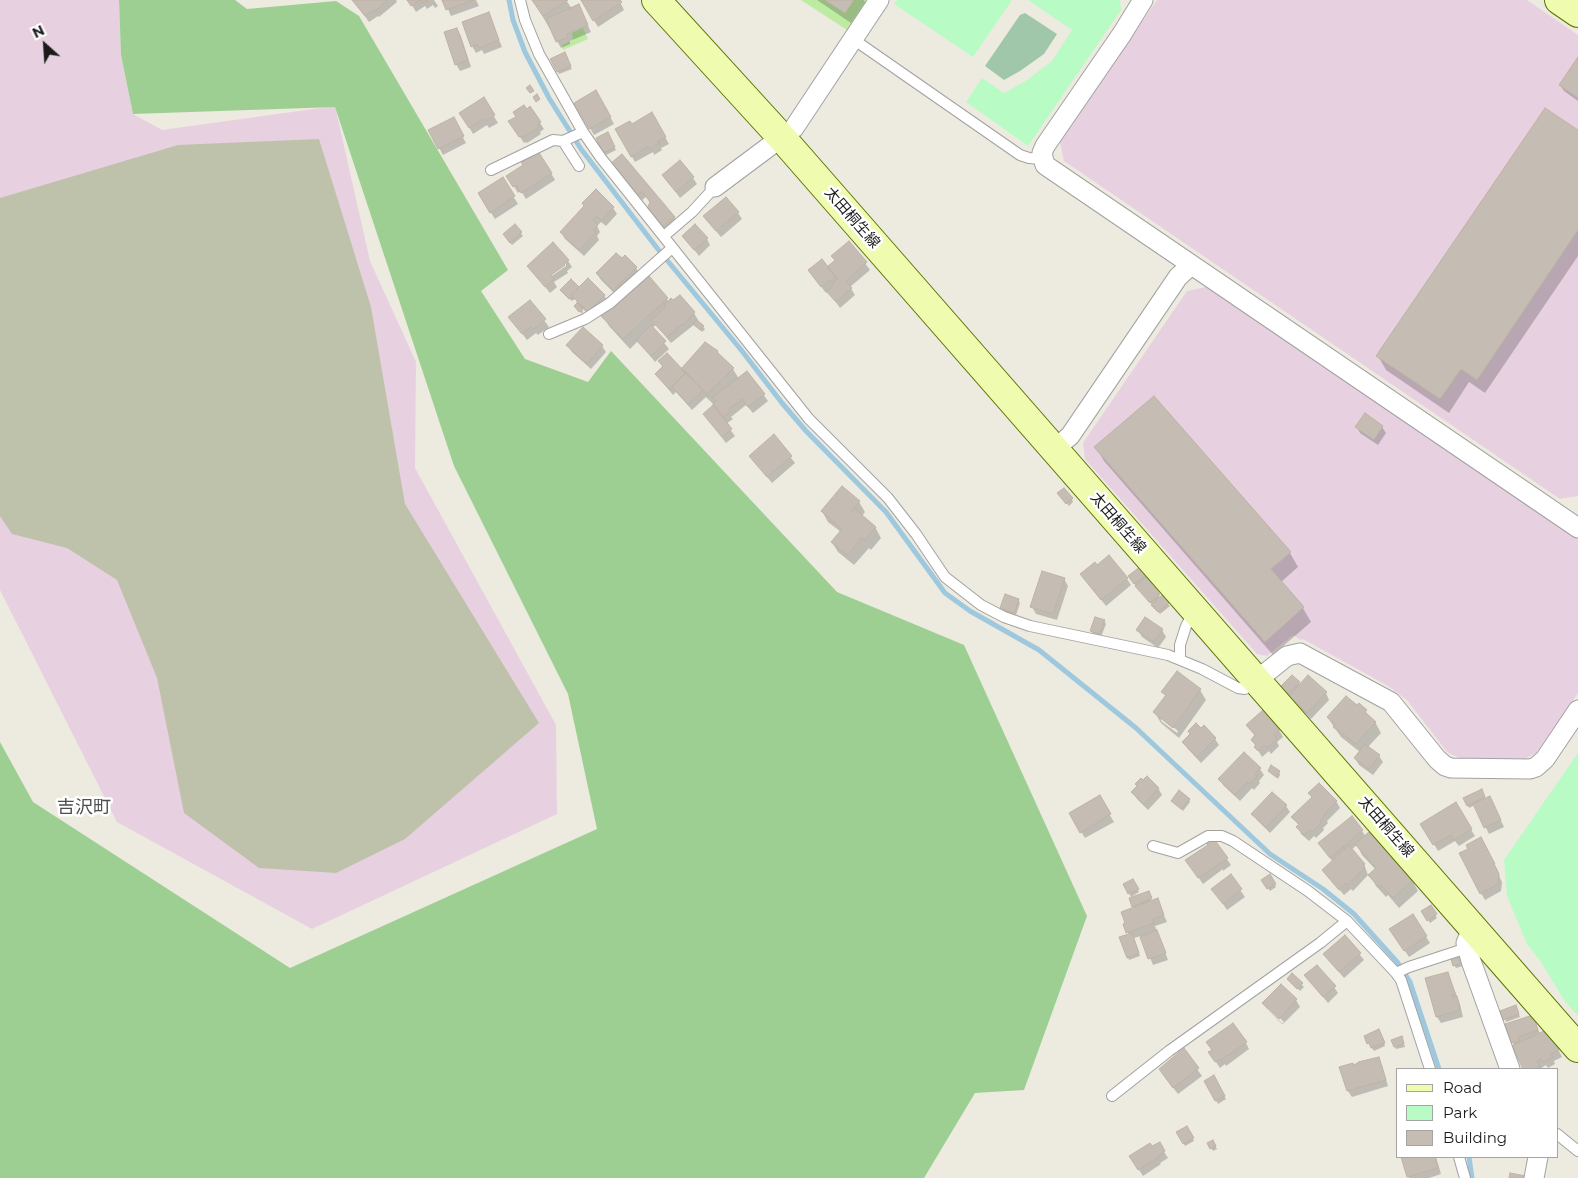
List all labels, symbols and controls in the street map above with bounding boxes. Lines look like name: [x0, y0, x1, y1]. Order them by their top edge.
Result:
north arrow: [20, 20, 70, 70]
text: N: [29, 21, 47, 42]
street label: 太田桐生線: [821, 184, 883, 252]
street label: 太田桐生線: [1087, 489, 1149, 557]
street label: 太田桐生線: [1355, 793, 1417, 861]
district label: 吉沢町: [57, 797, 111, 819]
legend: [1396, 1068, 1558, 1158]
text: Road: [1443, 1078, 1482, 1097]
text: Park: [1443, 1103, 1477, 1122]
text: Building: [1443, 1128, 1507, 1147]

